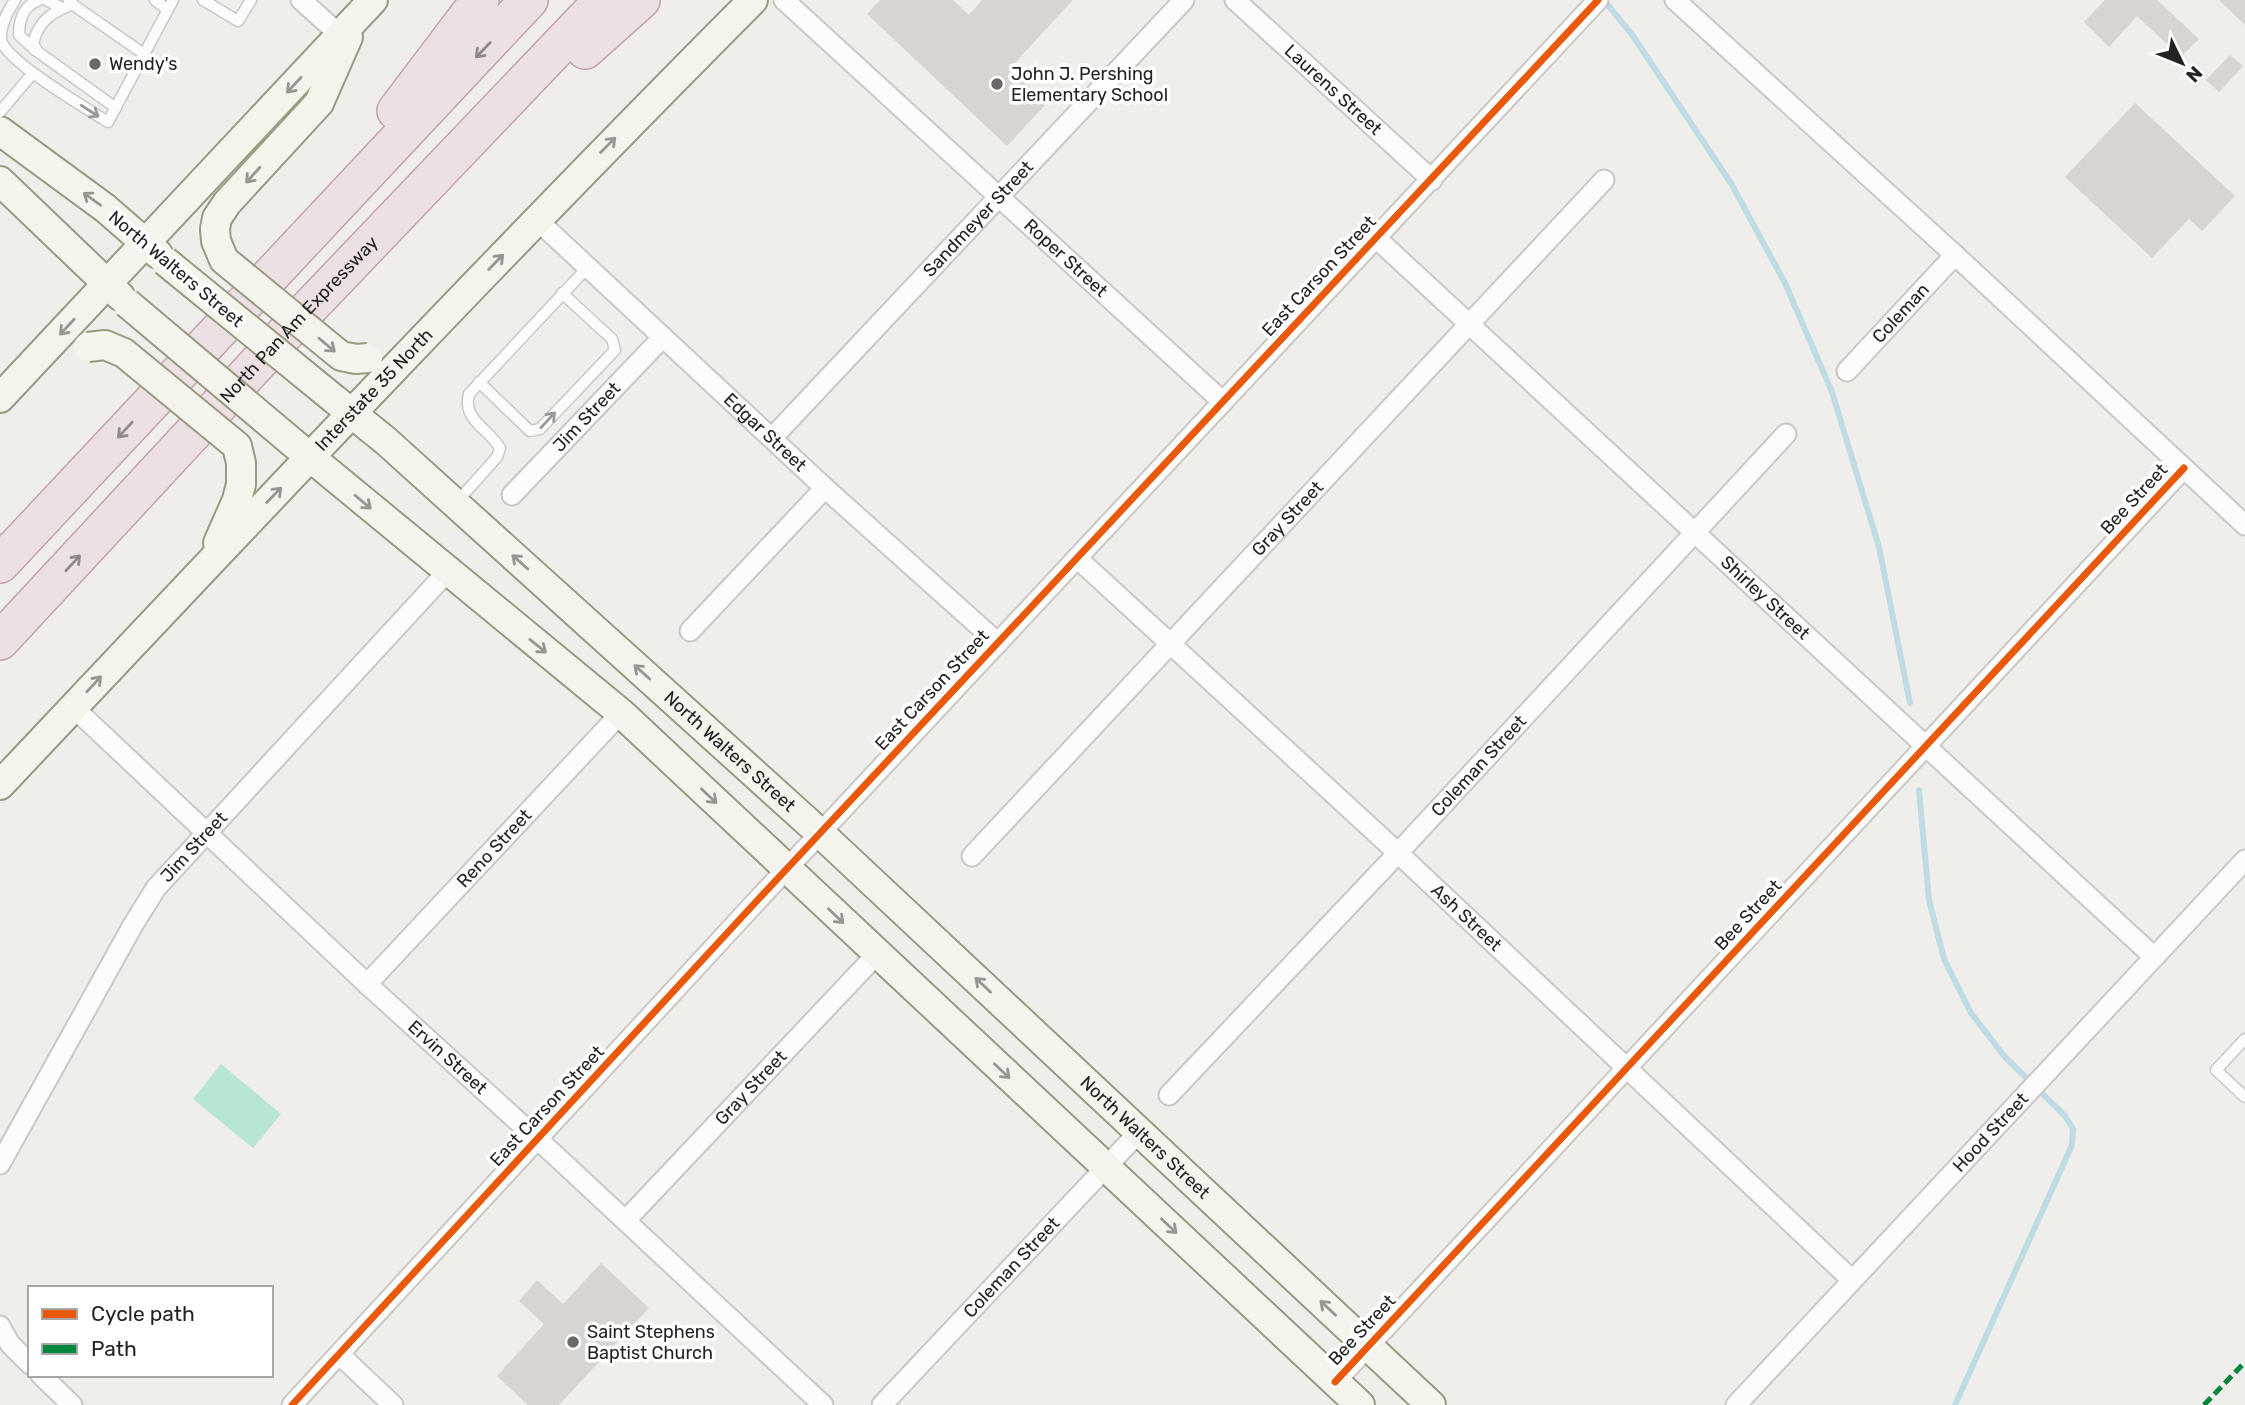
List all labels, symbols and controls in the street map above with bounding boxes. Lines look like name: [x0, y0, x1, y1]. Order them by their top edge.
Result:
north arrow: [2147, 28, 2217, 98]
street label: Laurens Street: [1280, 40, 1386, 140]
one-way arrow: [474, 41, 491, 58]
place label: Wendy's: [109, 53, 177, 75]
marker: Wendy's: [87, 56, 103, 72]
text: N: [2181, 61, 2207, 87]
place label: John J. Pershing Elementary School: [1011, 63, 1168, 106]
one-way arrow: [285, 76, 302, 93]
marker: John J. Pershing Elementary School: [989, 76, 1005, 92]
one-way arrow: [80, 104, 100, 118]
one-way arrow: [599, 137, 616, 154]
street label: Sandmeyer Street: [918, 156, 1038, 281]
one-way arrow: [244, 166, 261, 183]
one-way arrow: [84, 192, 102, 207]
street label: North Walters Street: [104, 206, 248, 332]
street label: East Carson Street: [1257, 211, 1381, 341]
street label: Roper Street: [1019, 214, 1112, 302]
street label: North Pan Am Expressway: [215, 231, 383, 408]
one-way arrow: [487, 254, 504, 271]
street label: Coleman: [1868, 279, 1934, 348]
one-way arrow: [58, 318, 75, 335]
street label: Interstate 35 North: [310, 324, 437, 456]
one-way arrow: [318, 337, 336, 352]
street label: Jim Street: [548, 377, 625, 456]
street label: Edgar Street: [719, 388, 811, 476]
one-way arrow: [540, 412, 557, 429]
one-way arrow: [117, 421, 133, 439]
street label: Bee Street: [2096, 459, 2172, 539]
street label: Gray Street: [1247, 476, 1328, 561]
one-way arrow: [266, 487, 283, 504]
one-way arrow: [353, 494, 371, 509]
street label: Shirley Street: [1716, 551, 1814, 644]
one-way arrow: [65, 554, 81, 572]
one-way arrow: [511, 554, 529, 570]
street label: East Carson Street: [870, 625, 994, 755]
one-way arrow: [529, 638, 547, 654]
one-way arrow: [633, 664, 651, 680]
one-way arrow: [86, 676, 103, 693]
street label: North Walters Street: [659, 686, 800, 817]
street label: Coleman Street: [1426, 711, 1531, 821]
one-way arrow: [700, 787, 717, 804]
street label: Reno Street: [452, 804, 536, 892]
street label: Jim Street: [156, 807, 232, 887]
street label: Bee Street: [1710, 875, 1786, 955]
street label: Ash Street: [1427, 879, 1506, 956]
one-way arrow: [828, 907, 845, 924]
one-way arrow: [975, 976, 992, 993]
street label: Ervin Street: [403, 1016, 492, 1099]
street label: East Carson Street: [485, 1041, 609, 1171]
street label: Gray Street: [710, 1046, 791, 1130]
one-way arrow: [993, 1063, 1010, 1080]
street label: North Walters Street: [1076, 1071, 1215, 1203]
street label: Hood Street: [1948, 1088, 2033, 1177]
street label: Coleman Street: [959, 1212, 1064, 1322]
one-way arrow: [1160, 1218, 1177, 1235]
legend: [28, 1286, 273, 1377]
street label: Bee Street: [1324, 1290, 1400, 1370]
one-way arrow: [1319, 1300, 1337, 1316]
text: Cycle path: [91, 1301, 195, 1326]
place label: Saint Stephens Baptist Church: [587, 1321, 715, 1364]
marker: Saint Stephens Baptist Church: [565, 1334, 581, 1350]
text: Path: [91, 1336, 137, 1361]

